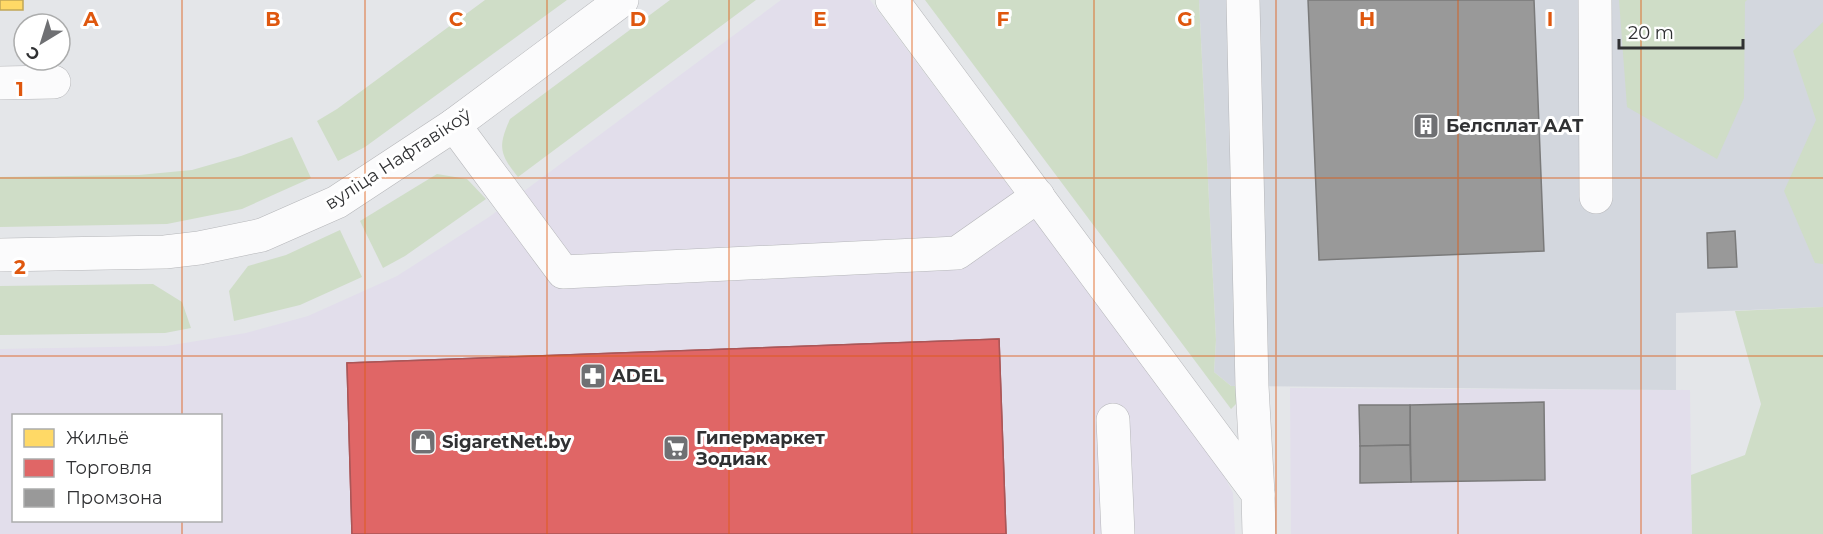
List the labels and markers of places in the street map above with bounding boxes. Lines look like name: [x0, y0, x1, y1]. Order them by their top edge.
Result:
building icon: Белсплат ААТ: [1411, 111, 1441, 141]
place label: Белсплат ААТ: [1446, 115, 1584, 137]
pharmacy icon: ADEL: [578, 361, 608, 391]
place label: ADEL: [611, 365, 664, 387]
shop icon: SigaretNet.by: [408, 427, 438, 457]
place label: Гипермаркет Зодиак: [695, 427, 825, 470]
place label: SigaretNet.by: [442, 431, 571, 453]
supermarket icon: Гипермаркет Зодиак: [661, 433, 691, 463]

